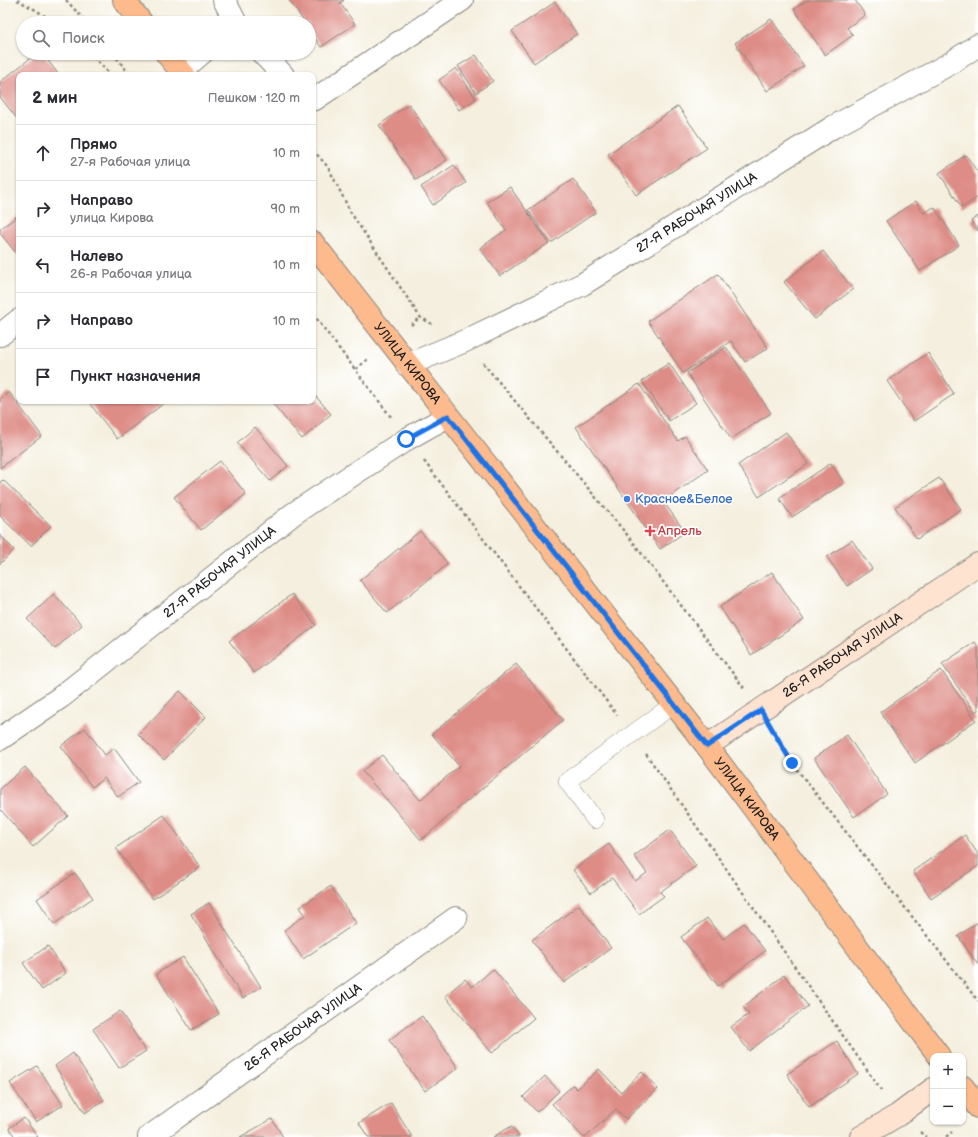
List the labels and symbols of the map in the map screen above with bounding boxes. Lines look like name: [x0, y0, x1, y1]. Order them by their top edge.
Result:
street label: 27-Я РАБОЧАЯ УЛИЦА: [633, 169, 760, 256]
street label: УЛИЦА КИРОВА: [370, 319, 444, 408]
route start: [397, 430, 415, 448]
place label: Красное&Белое: [635, 491, 732, 507]
marker: Красное&Белое: [622, 494, 632, 504]
street label: 27-Я РАБОЧАЯ УЛИЦА: [160, 523, 279, 621]
place label: Апрель: [657, 523, 702, 539]
marker: Апрель: [645, 526, 655, 536]
street label: 26-Я РАБОЧАЯ УЛИЦА: [779, 609, 905, 701]
street label: УЛИЦА КИРОВА: [710, 754, 783, 844]
route end: [783, 754, 801, 772]
street label: 26-Я РАБОЧАЯ УЛИЦА: [241, 980, 365, 1075]

